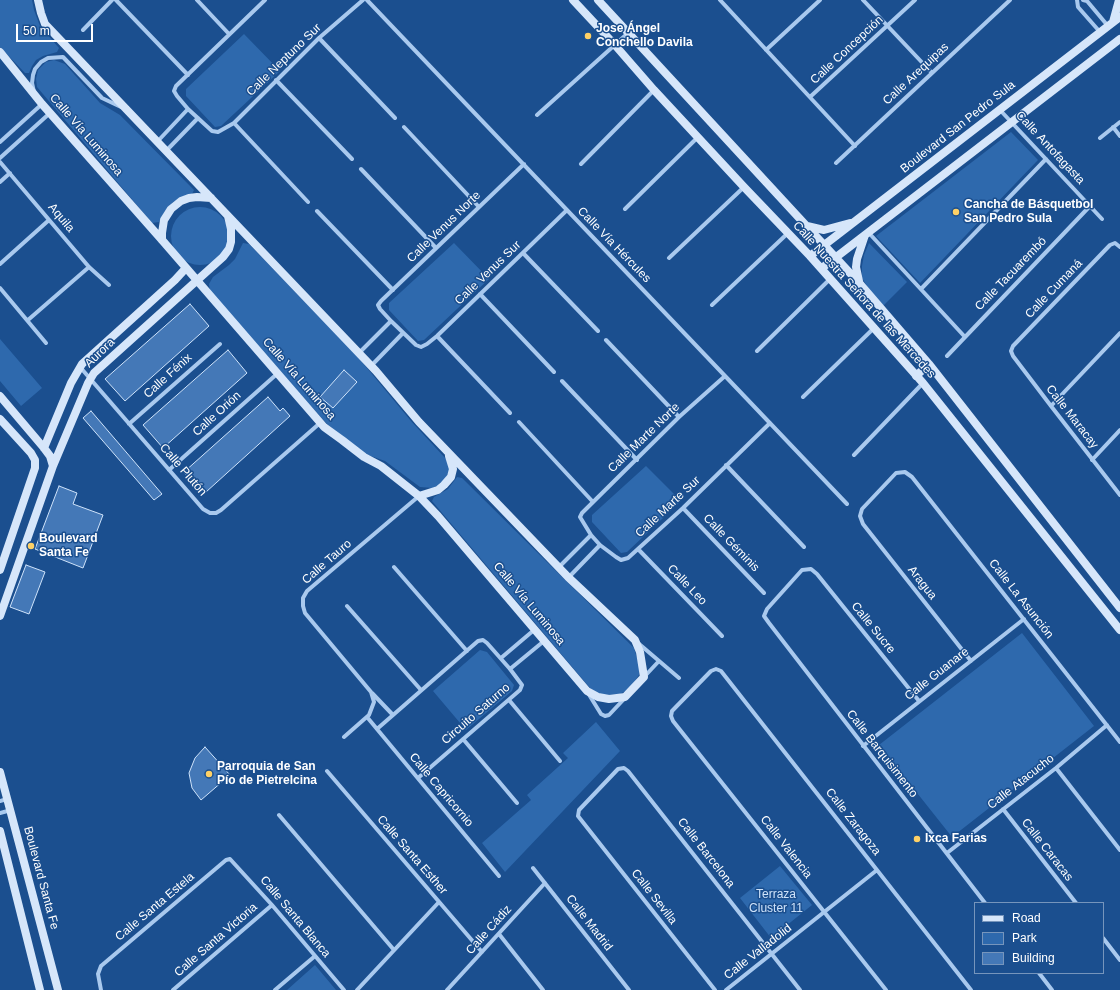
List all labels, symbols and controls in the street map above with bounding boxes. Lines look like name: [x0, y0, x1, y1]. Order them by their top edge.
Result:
street label: Calle Concepción: [808, 13, 886, 87]
scale bar: [18, 16, 95, 42]
street label: Calle Neptuno Sur: [244, 21, 324, 99]
place label: Jose Ángel Conchello Davila: [596, 22, 693, 50]
text: 50 m: [23, 24, 50, 38]
marker: Jose Ángel Conchello Davila: [583, 31, 593, 41]
street label: Calle Arequipas: [880, 40, 952, 108]
street label: Boulevard San Pedro Sula: [898, 78, 1018, 176]
street label: Calle Vía Luminosa: [46, 91, 126, 179]
street label: Calle Antofagasta: [1012, 108, 1088, 188]
street label: Calle Venus Norte: [404, 188, 484, 266]
place label: Cancha de Básquetbol San Pedro Sula: [964, 198, 1093, 226]
street label: Aquila: [45, 201, 77, 235]
street label: Calle Vía Hércules: [574, 204, 654, 286]
marker: Cancha de Básquetbol San Pedro Sula: [951, 207, 961, 217]
street label: Calle Nuestra Señora de las Mercedes: [790, 219, 938, 381]
street label: Calle Tacuarembó: [972, 234, 1050, 314]
street label: Calle Venus Sur: [452, 238, 524, 308]
street label: Calle Cumaná: [1022, 257, 1086, 321]
street label: Aurora: [82, 335, 118, 371]
street label: Calle Vía Luminosa: [259, 335, 339, 423]
street label: Calle Fénix: [141, 351, 195, 401]
street label: Calle Maracay: [1043, 382, 1101, 452]
street label: Calle Orión: [190, 389, 244, 439]
street label: Calle Marte Norte: [605, 400, 683, 476]
street label: Calle Plutón: [156, 441, 210, 499]
street label: Calle Marte Sur: [633, 473, 703, 541]
street label: Calle Géminis: [700, 511, 762, 575]
place label: Boulevard Santa Fe: [39, 532, 98, 560]
street label: Calle Tauro: [299, 537, 355, 587]
marker: Boulevard Santa Fe: [26, 541, 36, 551]
street label: Calle La Asunción: [986, 556, 1056, 642]
street label: Calle Vía Luminosa: [490, 560, 568, 648]
street label: Calle Leo: [664, 562, 710, 608]
street label: Aragua: [904, 563, 940, 603]
street label: Calle Sucre: [848, 599, 898, 657]
street label: Calle Guanare: [902, 645, 972, 703]
street label: Circuito Saturno: [439, 680, 513, 748]
street label: Calle Barquisimento: [843, 707, 921, 801]
street label: Calle Capricornio: [406, 750, 476, 830]
street label: Calle Atacucho: [985, 751, 1057, 813]
place label: Parroquia de San Pío de Pietrelcina: [217, 760, 317, 788]
marker: Parroquia de San Pío de Pietrelcina: [204, 769, 214, 779]
street label: Calle Zaragoza: [822, 786, 884, 858]
street label: Calle Santa Esther: [374, 813, 450, 897]
street label: Calle Valencia: [757, 813, 815, 881]
street label: Calle Barcelona: [674, 815, 738, 891]
street label: Calle Caracas: [1018, 816, 1076, 884]
street label: Boulevard Santa Fe: [20, 825, 62, 931]
place label: Ixca Farias: [925, 832, 987, 846]
marker: Ixca Farias: [912, 834, 922, 844]
street label: Calle Sevilla: [628, 867, 680, 927]
street label: Calle Santa Estela: [113, 870, 197, 944]
street label: Calle Santa Blanca: [257, 873, 333, 961]
park label: Terraza Cluster 11: [749, 888, 803, 916]
street label: Calle Madrid: [563, 892, 615, 954]
street label: Calle Santa Victoria: [172, 900, 260, 980]
street label: Calle Cádiz: [463, 902, 515, 958]
legend: [974, 902, 1104, 974]
text: Road: [1012, 911, 1041, 925]
street label: Calle Valladolid: [721, 921, 795, 983]
text: Park: [1012, 931, 1037, 945]
text: Building: [1012, 951, 1055, 965]

